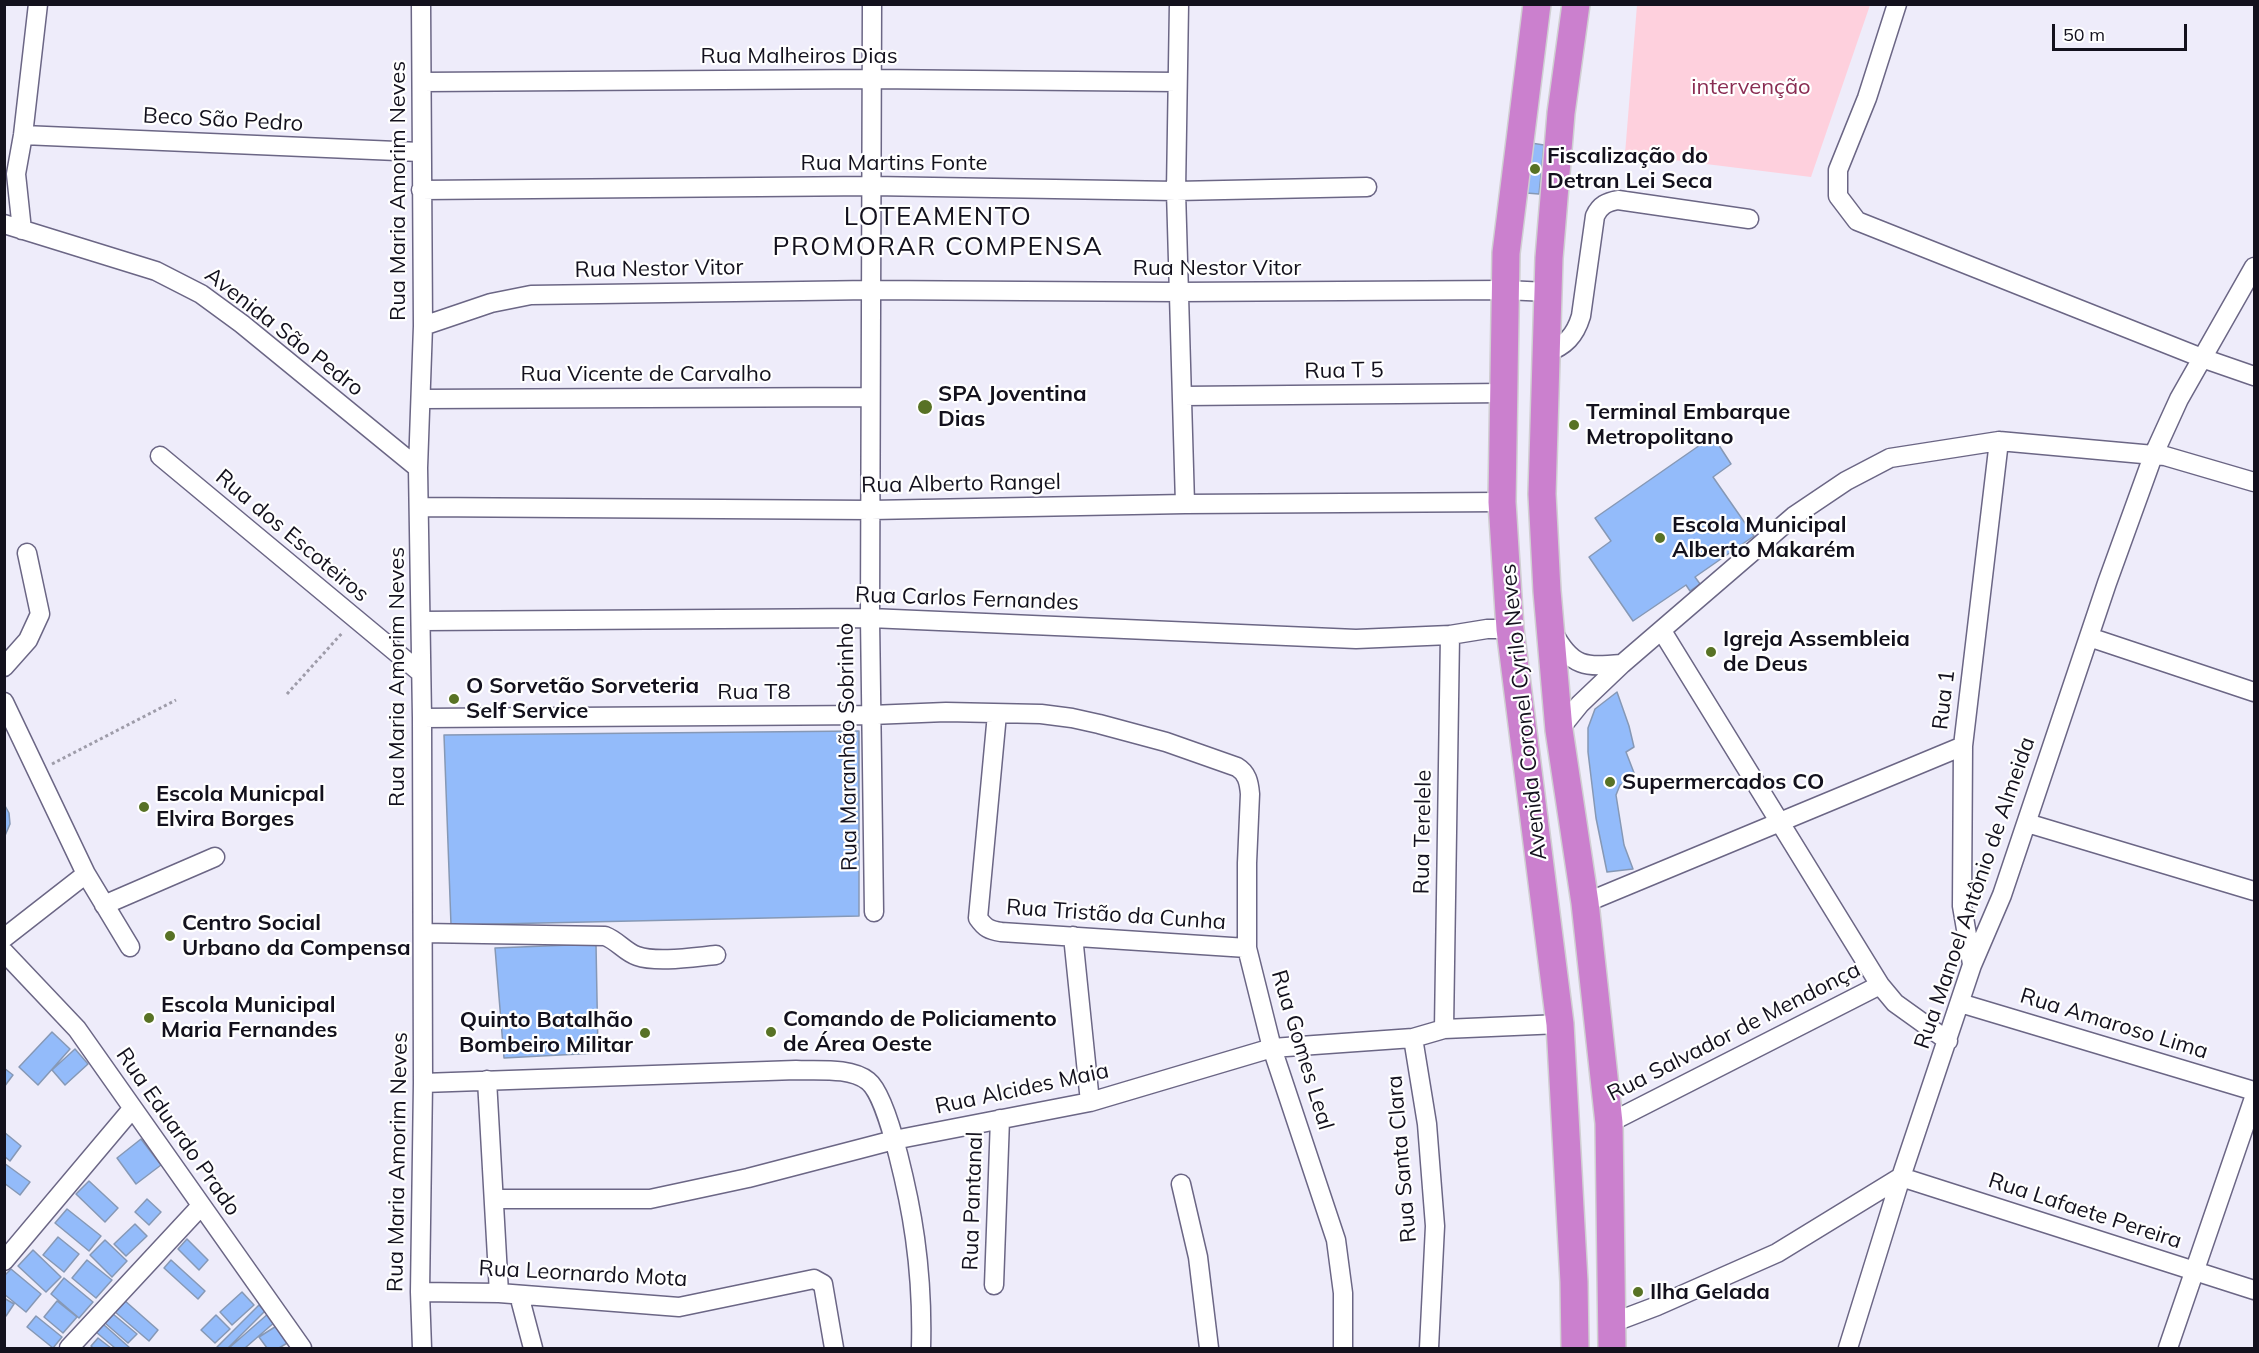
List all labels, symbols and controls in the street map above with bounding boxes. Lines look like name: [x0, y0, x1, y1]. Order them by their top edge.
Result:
scale bar: [2055, 12, 2190, 50]
text: 50 m: [2063, 23, 2105, 46]
street label: Rua Malheiros Dias: [700, 43, 898, 69]
street label: Rua Maria Amorim Neves: [385, 61, 411, 321]
park label: intervenção: [1691, 74, 1811, 100]
street label: Beco São Pedro: [142, 103, 304, 137]
place label: Fiscalização do Detran Lei Seca: [1547, 143, 1713, 194]
street label: Rua Martins Fonte: [801, 150, 987, 176]
marker: Fiscalização do Detran Lei Seca: [1528, 162, 1542, 176]
district label: LOTEAMENTO PROMORAR COMPENSA: [773, 201, 1103, 262]
street label: Rua Nestor Vitor: [574, 254, 744, 284]
street label: Rua Nestor Vitor: [1133, 255, 1301, 281]
street label: Avenida São Pedro: [199, 262, 369, 402]
street label: Rua T 5: [1304, 357, 1384, 385]
street label: Rua Vicente de Carvalho: [520, 361, 772, 387]
place label: SPA Joventina Dias: [938, 381, 1087, 433]
marker: SPA Joventina Dias: [916, 398, 934, 416]
place label: Terminal Embarque Metropolitano: [1586, 399, 1790, 451]
marker: Terminal Embarque Metropolitano: [1567, 418, 1581, 432]
street label: Rua dos Escoteiros: [210, 464, 374, 608]
street label: Rua Alberto Rangel: [861, 469, 1061, 499]
place label: Escola Municipal Alberto Makarém: [1672, 512, 1855, 564]
marker: Escola Municipal Alberto Makarém: [1653, 531, 1667, 545]
street label: Rua Maria Amorim Neves: [384, 547, 410, 807]
street label: Avenida Coronel Cyrilo Neves: [1495, 562, 1553, 862]
street label: Rua Carlos Fernandes: [855, 582, 1079, 616]
street label: Rua Maranhão Sobrinho: [833, 623, 863, 871]
place label: Igreja Assembleia de Deus: [1723, 626, 1910, 678]
marker: Igreja Assembleia de Deus: [1704, 645, 1718, 659]
street label: Rua 1: [1927, 669, 1961, 731]
place label: O Sorvetão Sorveteria Self Service: [466, 673, 699, 724]
street label: Rua T8: [717, 679, 791, 705]
marker: O Sorvetão Sorveteria Self Service: [447, 692, 461, 706]
street label: Rua Manoel Antônio de Almeida: [1909, 734, 2041, 1052]
street label: Rua Terelele: [1409, 769, 1437, 895]
place label: Supermercados CO: [1622, 769, 1824, 795]
marker: Supermercados CO: [1603, 775, 1617, 789]
place label: Escola Municpal Elvira Borges: [156, 781, 325, 832]
marker: Escola Municpal Elvira Borges: [137, 800, 151, 814]
street label: Rua Tristão da Cunha: [1005, 894, 1227, 936]
place label: Centro Social Urbano da Compensa: [182, 910, 411, 962]
marker: Centro Social Urbano da Compensa: [163, 929, 177, 943]
street label: Rua Salvador de Mendonça: [1603, 957, 1865, 1107]
street label: Rua Gomes Leal: [1265, 967, 1339, 1133]
street label: Rua Amaroso Lima: [2017, 983, 2211, 1065]
place label: Escola Municipal Maria Fernandes: [161, 992, 338, 1044]
place label: Comando de Policiamento de Área Oeste: [783, 1006, 1057, 1058]
place label: Quinto Batalhão Bombeiro Militar: [459, 1007, 633, 1058]
marker: Escola Municipal Maria Fernandes: [142, 1011, 156, 1025]
marker: Comando de Policiamento de Área Oeste: [764, 1025, 778, 1039]
marker: Quinto Batalhão Bombeiro Militar: [638, 1026, 652, 1040]
street label: Rua Maria Amorim Neves: [383, 1032, 413, 1292]
street label: Rua Eduardo Prado: [110, 1043, 246, 1221]
street label: Rua Alcides Maia: [933, 1058, 1111, 1120]
street label: Rua Santa Clara: [1382, 1074, 1422, 1244]
street label: Rua Pantanal: [957, 1131, 989, 1271]
street label: Rua Lafaete Pereira: [1985, 1167, 2185, 1255]
street label: Rua Leornardo Mota: [478, 1255, 688, 1293]
place label: Ilha Gelada: [1650, 1279, 1770, 1305]
marker: Ilha Gelada: [1631, 1285, 1645, 1299]

